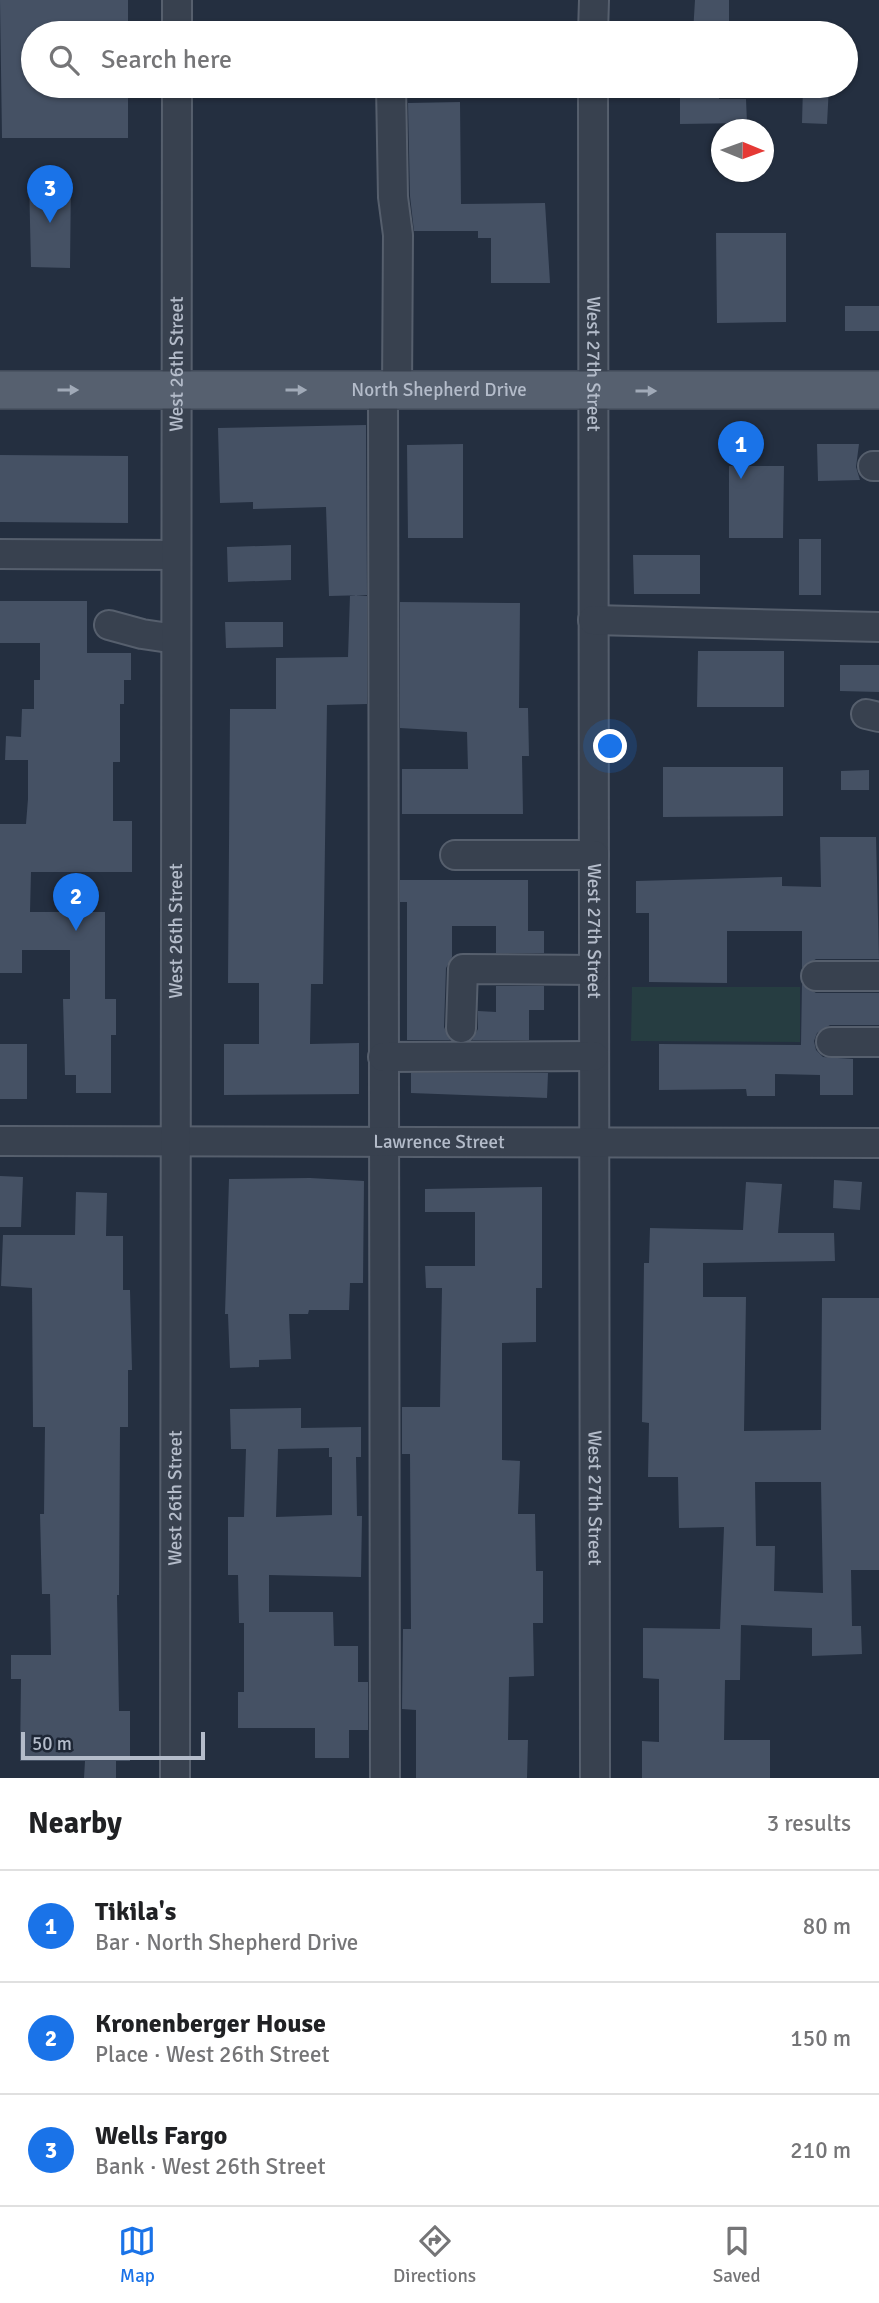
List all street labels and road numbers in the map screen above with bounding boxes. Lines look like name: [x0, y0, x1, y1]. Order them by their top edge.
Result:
street label: West 26th Street: [165, 296, 189, 432]
street label: West 27th Street: [581, 296, 605, 432]
street label: North Shepherd Drive: [351, 378, 527, 402]
street label: West 26th Street: [164, 863, 188, 999]
street label: West 27th Street: [582, 863, 606, 999]
street label: Lawrence Street: [373, 1130, 505, 1154]
street label: West 26th Street: [163, 1430, 187, 1566]
street label: West 27th Street: [583, 1430, 607, 1566]

